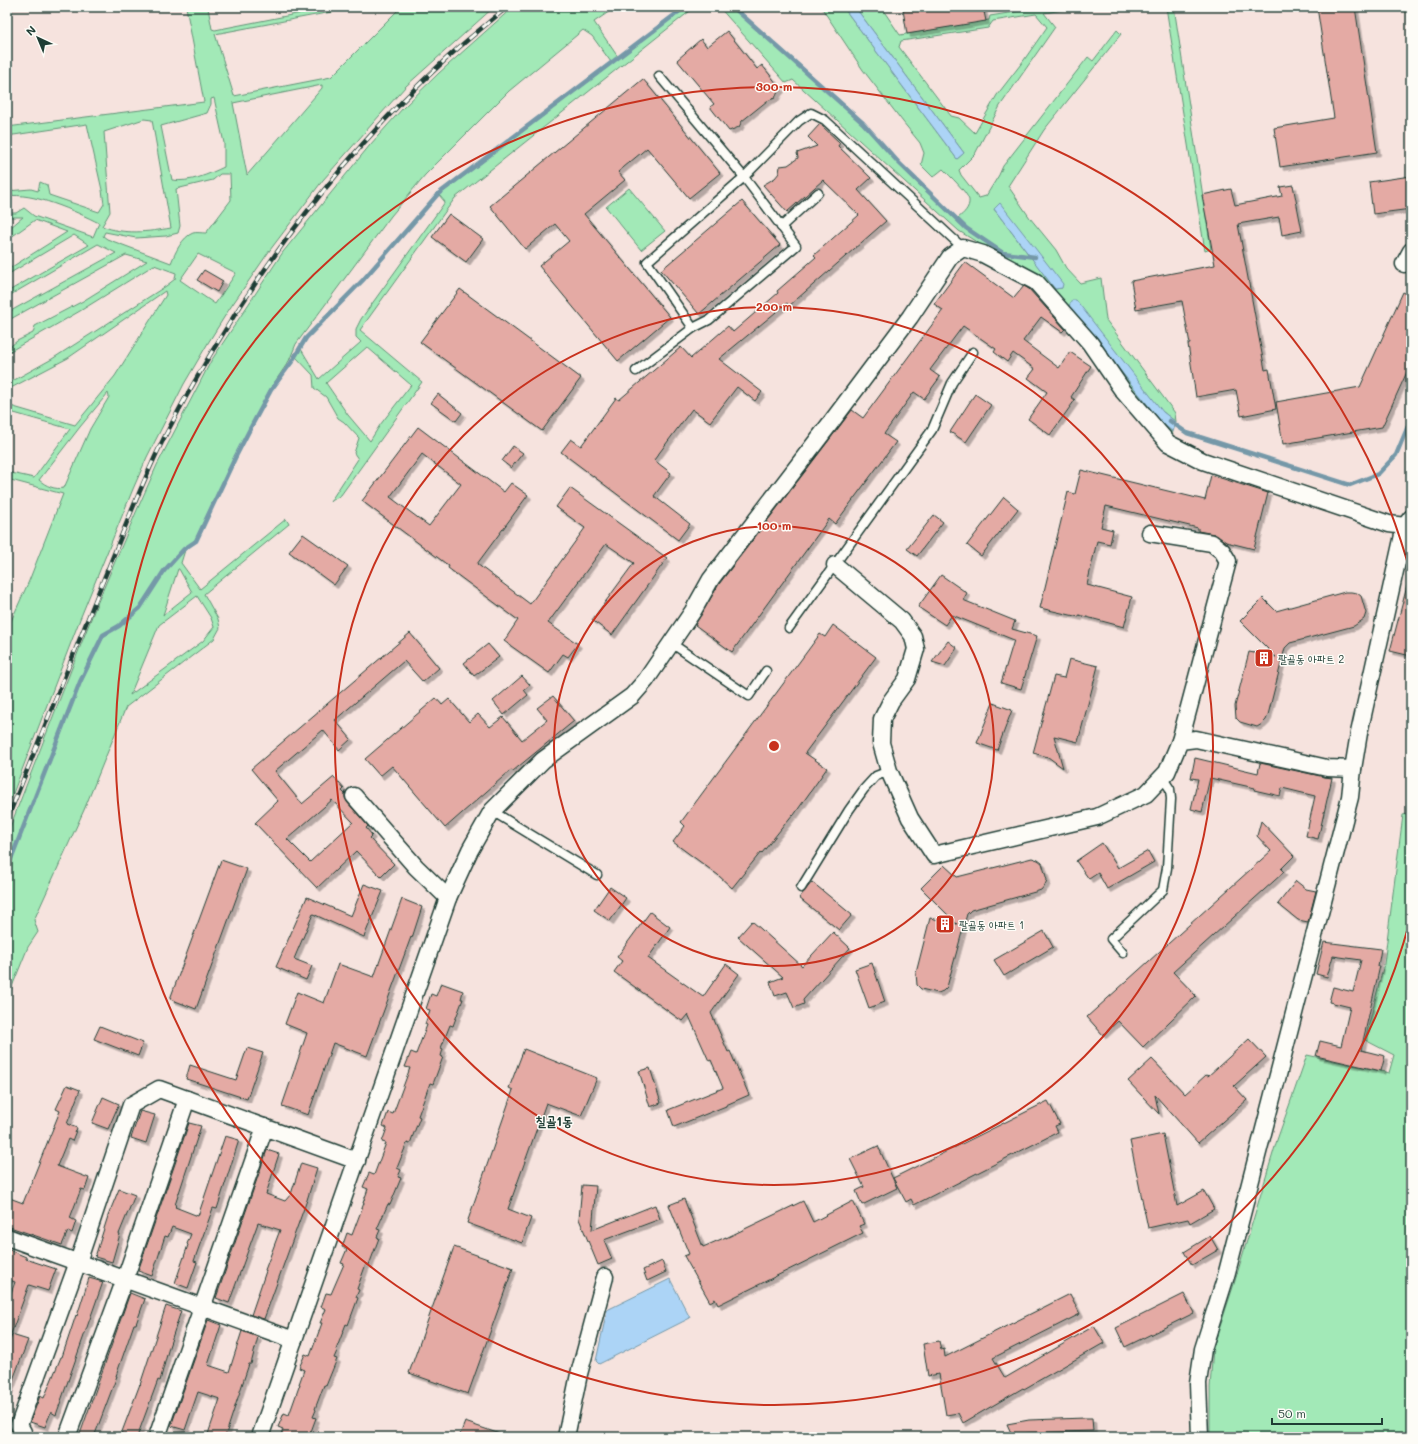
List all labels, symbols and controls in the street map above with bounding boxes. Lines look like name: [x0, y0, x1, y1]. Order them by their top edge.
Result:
north arrow: [18, 18, 58, 58]
text: N: [22, 22, 39, 39]
text: 300 m: [756, 78, 792, 94]
text: 200 m: [756, 298, 792, 314]
text: 100 m: [757, 517, 791, 533]
building icon: 팔골동 아파트 2: [1253, 647, 1275, 669]
place label: 팔골동 아파트 2: [1278, 651, 1344, 666]
centre of rings: [767, 739, 781, 753]
building icon: 팔골동 아파트 1: [934, 913, 956, 935]
place label: 팔골동 아파트 1: [959, 917, 1024, 932]
district label: 칠골1동: [535, 1112, 573, 1129]
scale bar: [1272, 1400, 1382, 1426]
text: 50 m: [1278, 1405, 1306, 1421]

